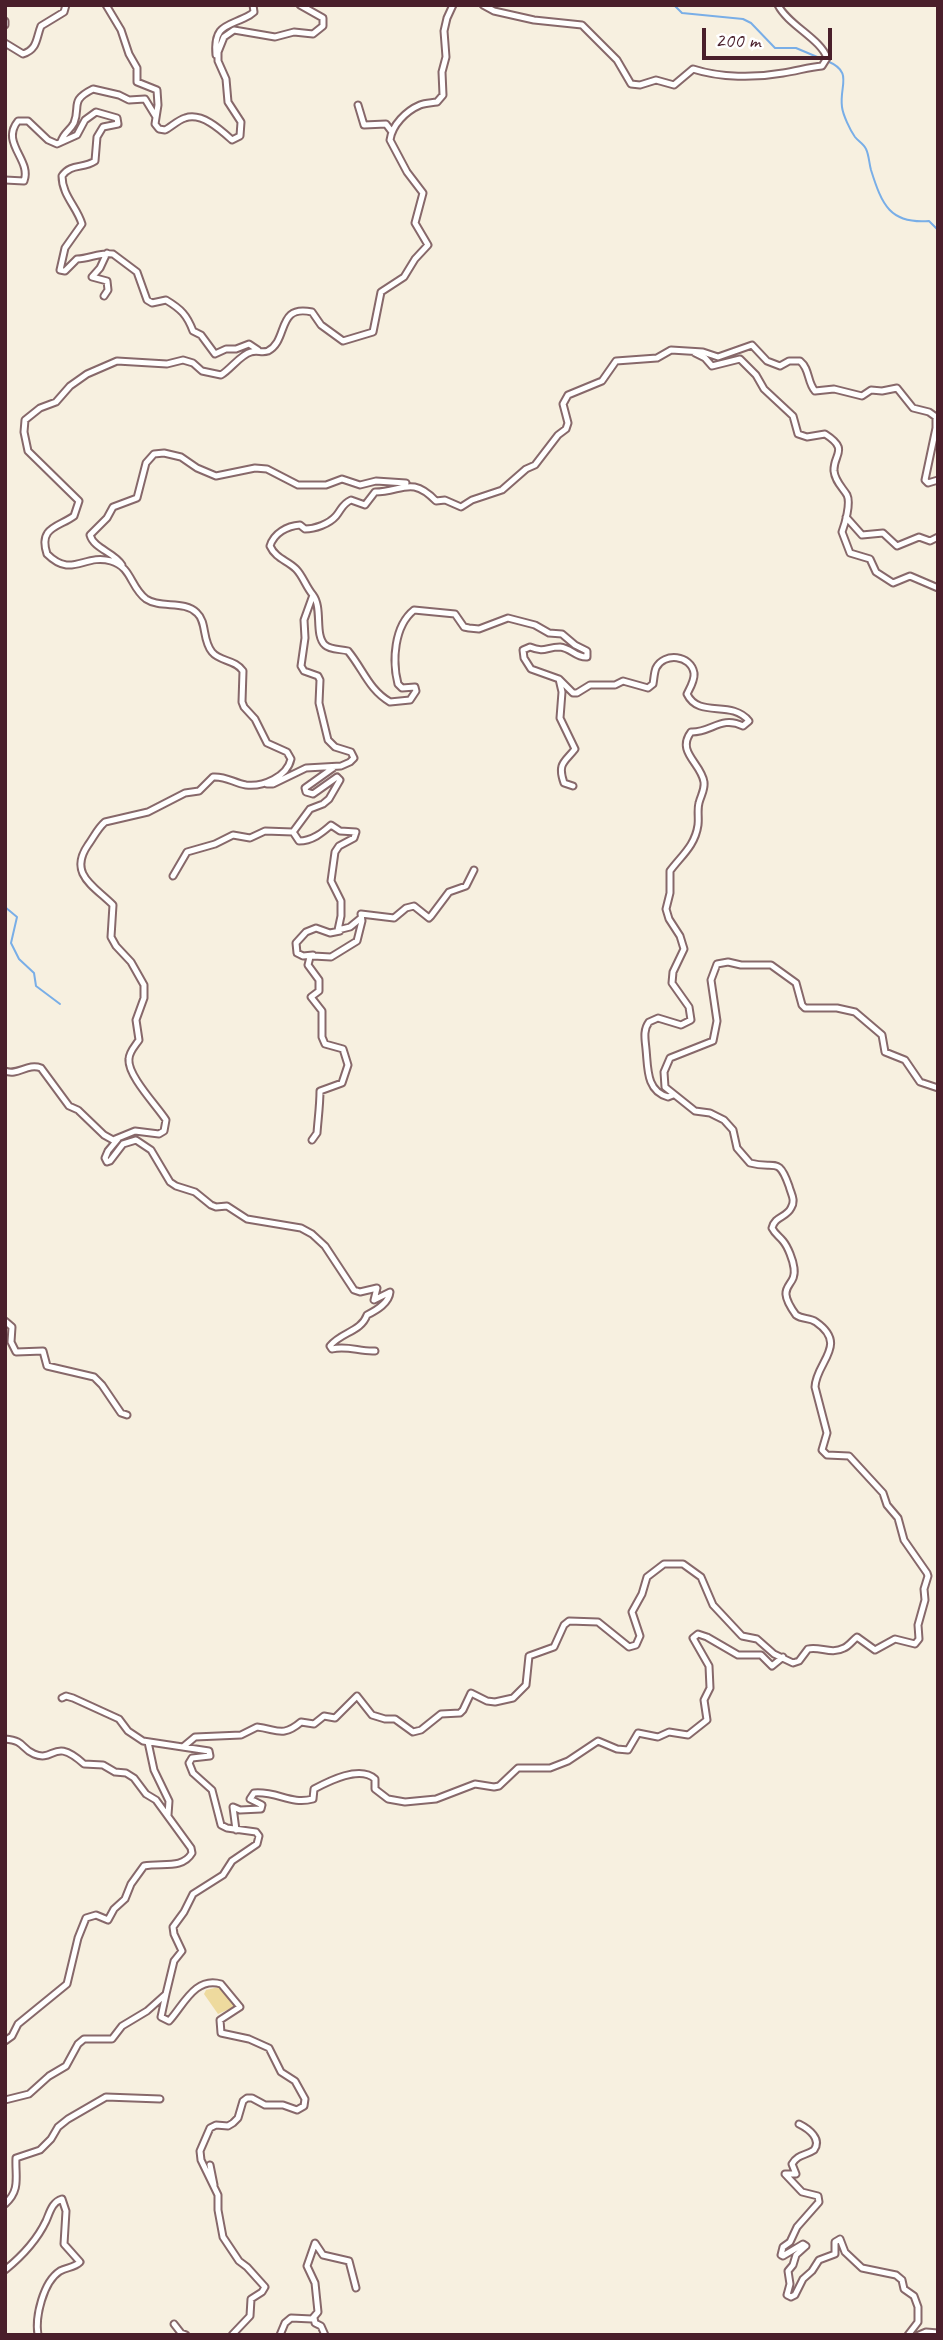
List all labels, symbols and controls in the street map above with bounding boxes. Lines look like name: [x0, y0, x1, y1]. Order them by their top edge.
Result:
scale bar: [705, 14, 834, 58]
text: 200 m: [715, 27, 760, 53]

